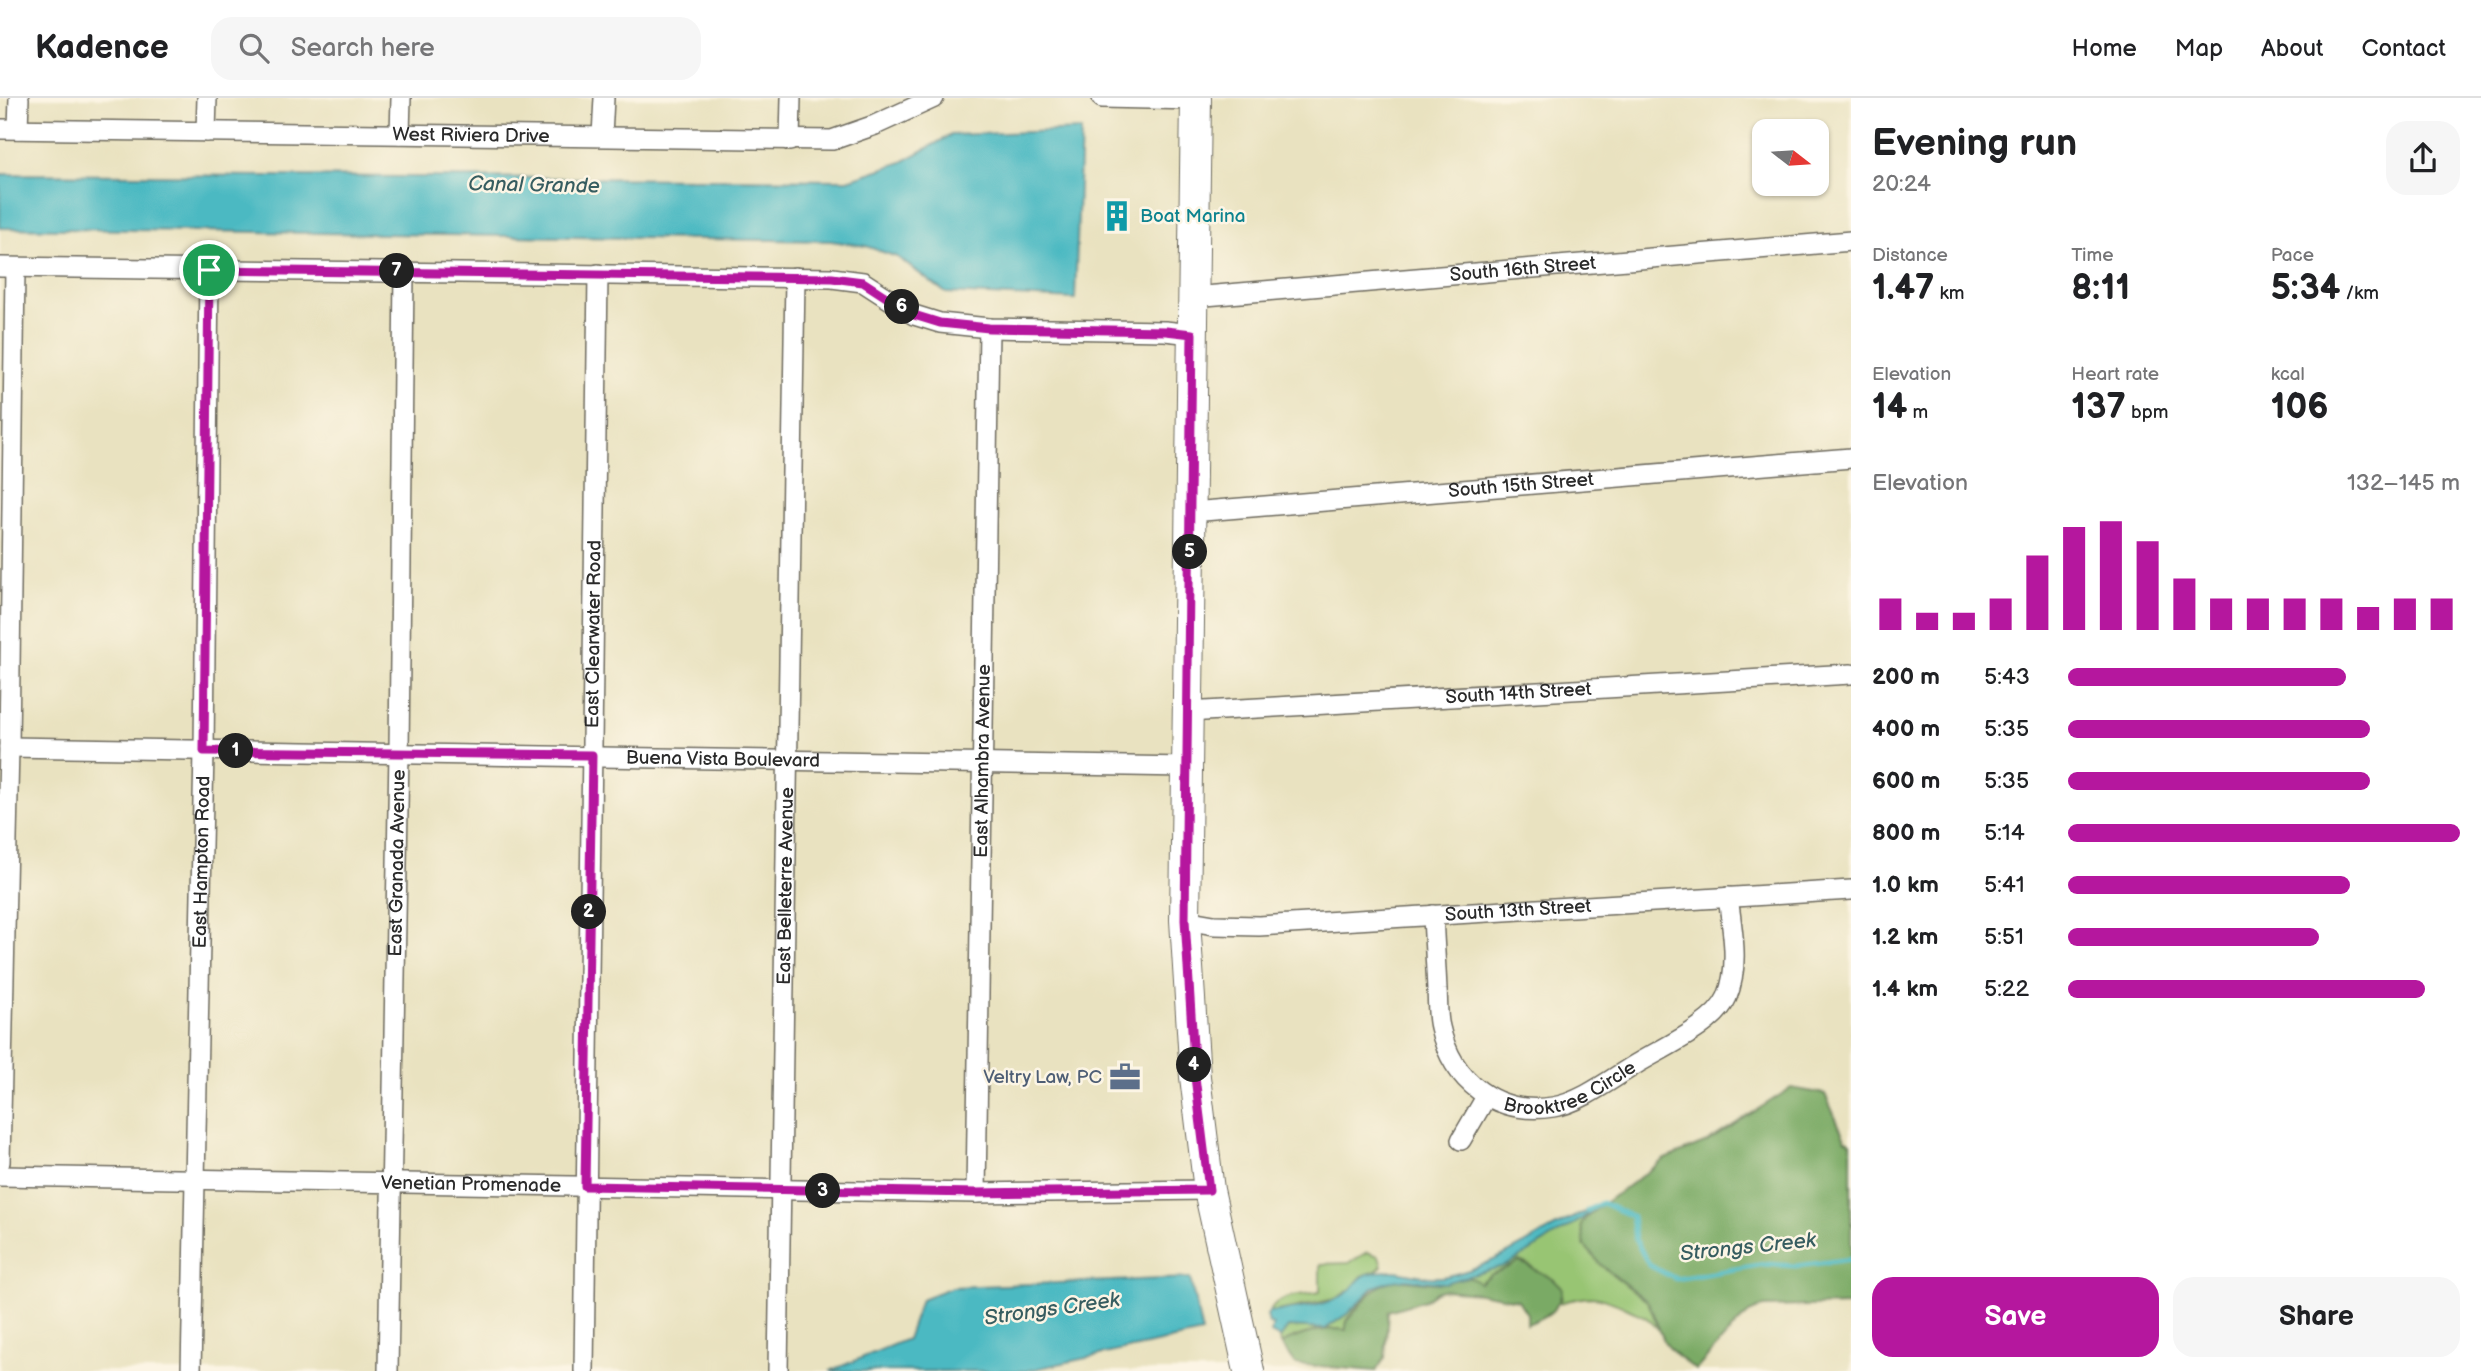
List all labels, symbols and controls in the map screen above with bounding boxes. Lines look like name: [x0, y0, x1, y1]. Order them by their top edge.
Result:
search box: [211, 17, 701, 80]
text: Kadence: [35, 28, 169, 68]
icon: search: [235, 29, 273, 67]
text: Search here: [291, 33, 435, 64]
text: Home: [2072, 34, 2137, 63]
text: Map: [2175, 34, 2223, 63]
text: About: [2261, 34, 2323, 63]
text: Contact: [2361, 34, 2446, 63]
north arrow: [1752, 119, 1829, 196]
map controls: [1752, 119, 1829, 196]
text: Evening run: [1872, 121, 2077, 166]
button: share: [2386, 121, 2460, 195]
street label: West Riviera Drive: [392, 123, 550, 148]
text: 20:24: [1872, 170, 1931, 198]
water label: Canal Grande: [468, 171, 600, 199]
building icon: Boat Marina: [1100, 199, 1134, 233]
place label: Boat Marina: [1140, 205, 1245, 228]
pin: [179, 240, 239, 300]
text: Distance: [1872, 244, 1948, 267]
text: Time: [2071, 244, 2113, 267]
text: Pace: [2271, 244, 2314, 267]
icon: arrive: [190, 251, 228, 289]
street label: South 16th Street: [1449, 251, 1597, 287]
pin: 7: [380, 254, 414, 288]
text: 7: [391, 259, 402, 282]
text: 1.47: [1872, 267, 1934, 310]
text: 8:11: [2071, 267, 2130, 310]
text: 5:34: [2271, 267, 2340, 310]
text: km: [1934, 282, 1965, 305]
text: /km: [2340, 282, 2379, 305]
pin: 6: [884, 290, 920, 325]
text: 6: [896, 295, 907, 318]
text: Elevation: [1872, 363, 1951, 386]
text: Heart rate: [2071, 363, 2159, 386]
text: kcal: [2271, 363, 2305, 386]
text: 14: [1872, 386, 1907, 429]
text: 137: [2071, 386, 2126, 429]
text: 106: [2271, 386, 2328, 429]
text: m: [1907, 401, 1928, 424]
text: bpm: [2126, 401, 2168, 424]
street label: South 15th Street: [1447, 468, 1595, 502]
text: Elevation: [1872, 469, 1968, 497]
text: 132–145 m: [2347, 469, 2460, 497]
pin: 5: [1172, 534, 1208, 570]
street label: East Clearwater Road: [581, 540, 606, 728]
text: 5: [1184, 540, 1195, 563]
text: 200 m: [1872, 663, 1940, 691]
text: 5:43: [1984, 663, 2030, 691]
street label: East Alhambra Avenue: [970, 664, 995, 858]
street label: South 14th Street: [1445, 677, 1592, 709]
text: 400 m: [1872, 715, 1940, 743]
text: 5:35: [1984, 715, 2029, 743]
pin: 1: [218, 734, 254, 768]
text: 1: [232, 739, 240, 762]
street label: Buena Vista Boulevard: [626, 746, 820, 772]
text: 600 m: [1872, 767, 1940, 795]
text: 5:35: [1984, 767, 2029, 795]
street label: East Granada Avenue: [384, 769, 410, 957]
street label: East Hampton Road: [188, 776, 215, 949]
street label: East Belleterre Avenue: [773, 787, 799, 985]
text: 800 m: [1872, 819, 1940, 847]
text: 5:14: [1984, 819, 2025, 847]
text: 1.0 km: [1872, 871, 1939, 899]
text: 5:41: [1984, 871, 2025, 899]
pin: 2: [572, 894, 606, 930]
street label: South 13th Street: [1444, 894, 1592, 926]
text: 2: [583, 900, 594, 923]
text: 1.2 km: [1872, 923, 1938, 951]
text: 5:51: [1984, 923, 2024, 951]
text: 1.4 km: [1872, 975, 1938, 1003]
text: 5:22: [1984, 975, 2029, 1003]
pin: 4: [1176, 1048, 1212, 1082]
text: 4: [1188, 1053, 1199, 1076]
street label: Brooktree Circle: [1501, 1056, 1640, 1120]
office icon: Veltry Law, PC: [1108, 1060, 1142, 1094]
place label: Veltry Law, PC: [983, 1066, 1102, 1089]
street label: Venetian Promenade: [381, 1171, 561, 1197]
pin: 3: [806, 1174, 840, 1208]
text: 3: [817, 1179, 828, 1202]
water label: Strongs Creek: [1679, 1227, 1818, 1267]
button: Save: [1872, 1277, 2159, 1357]
button: Share: [2173, 1277, 2460, 1357]
water label: Strongs Creek: [983, 1287, 1122, 1331]

